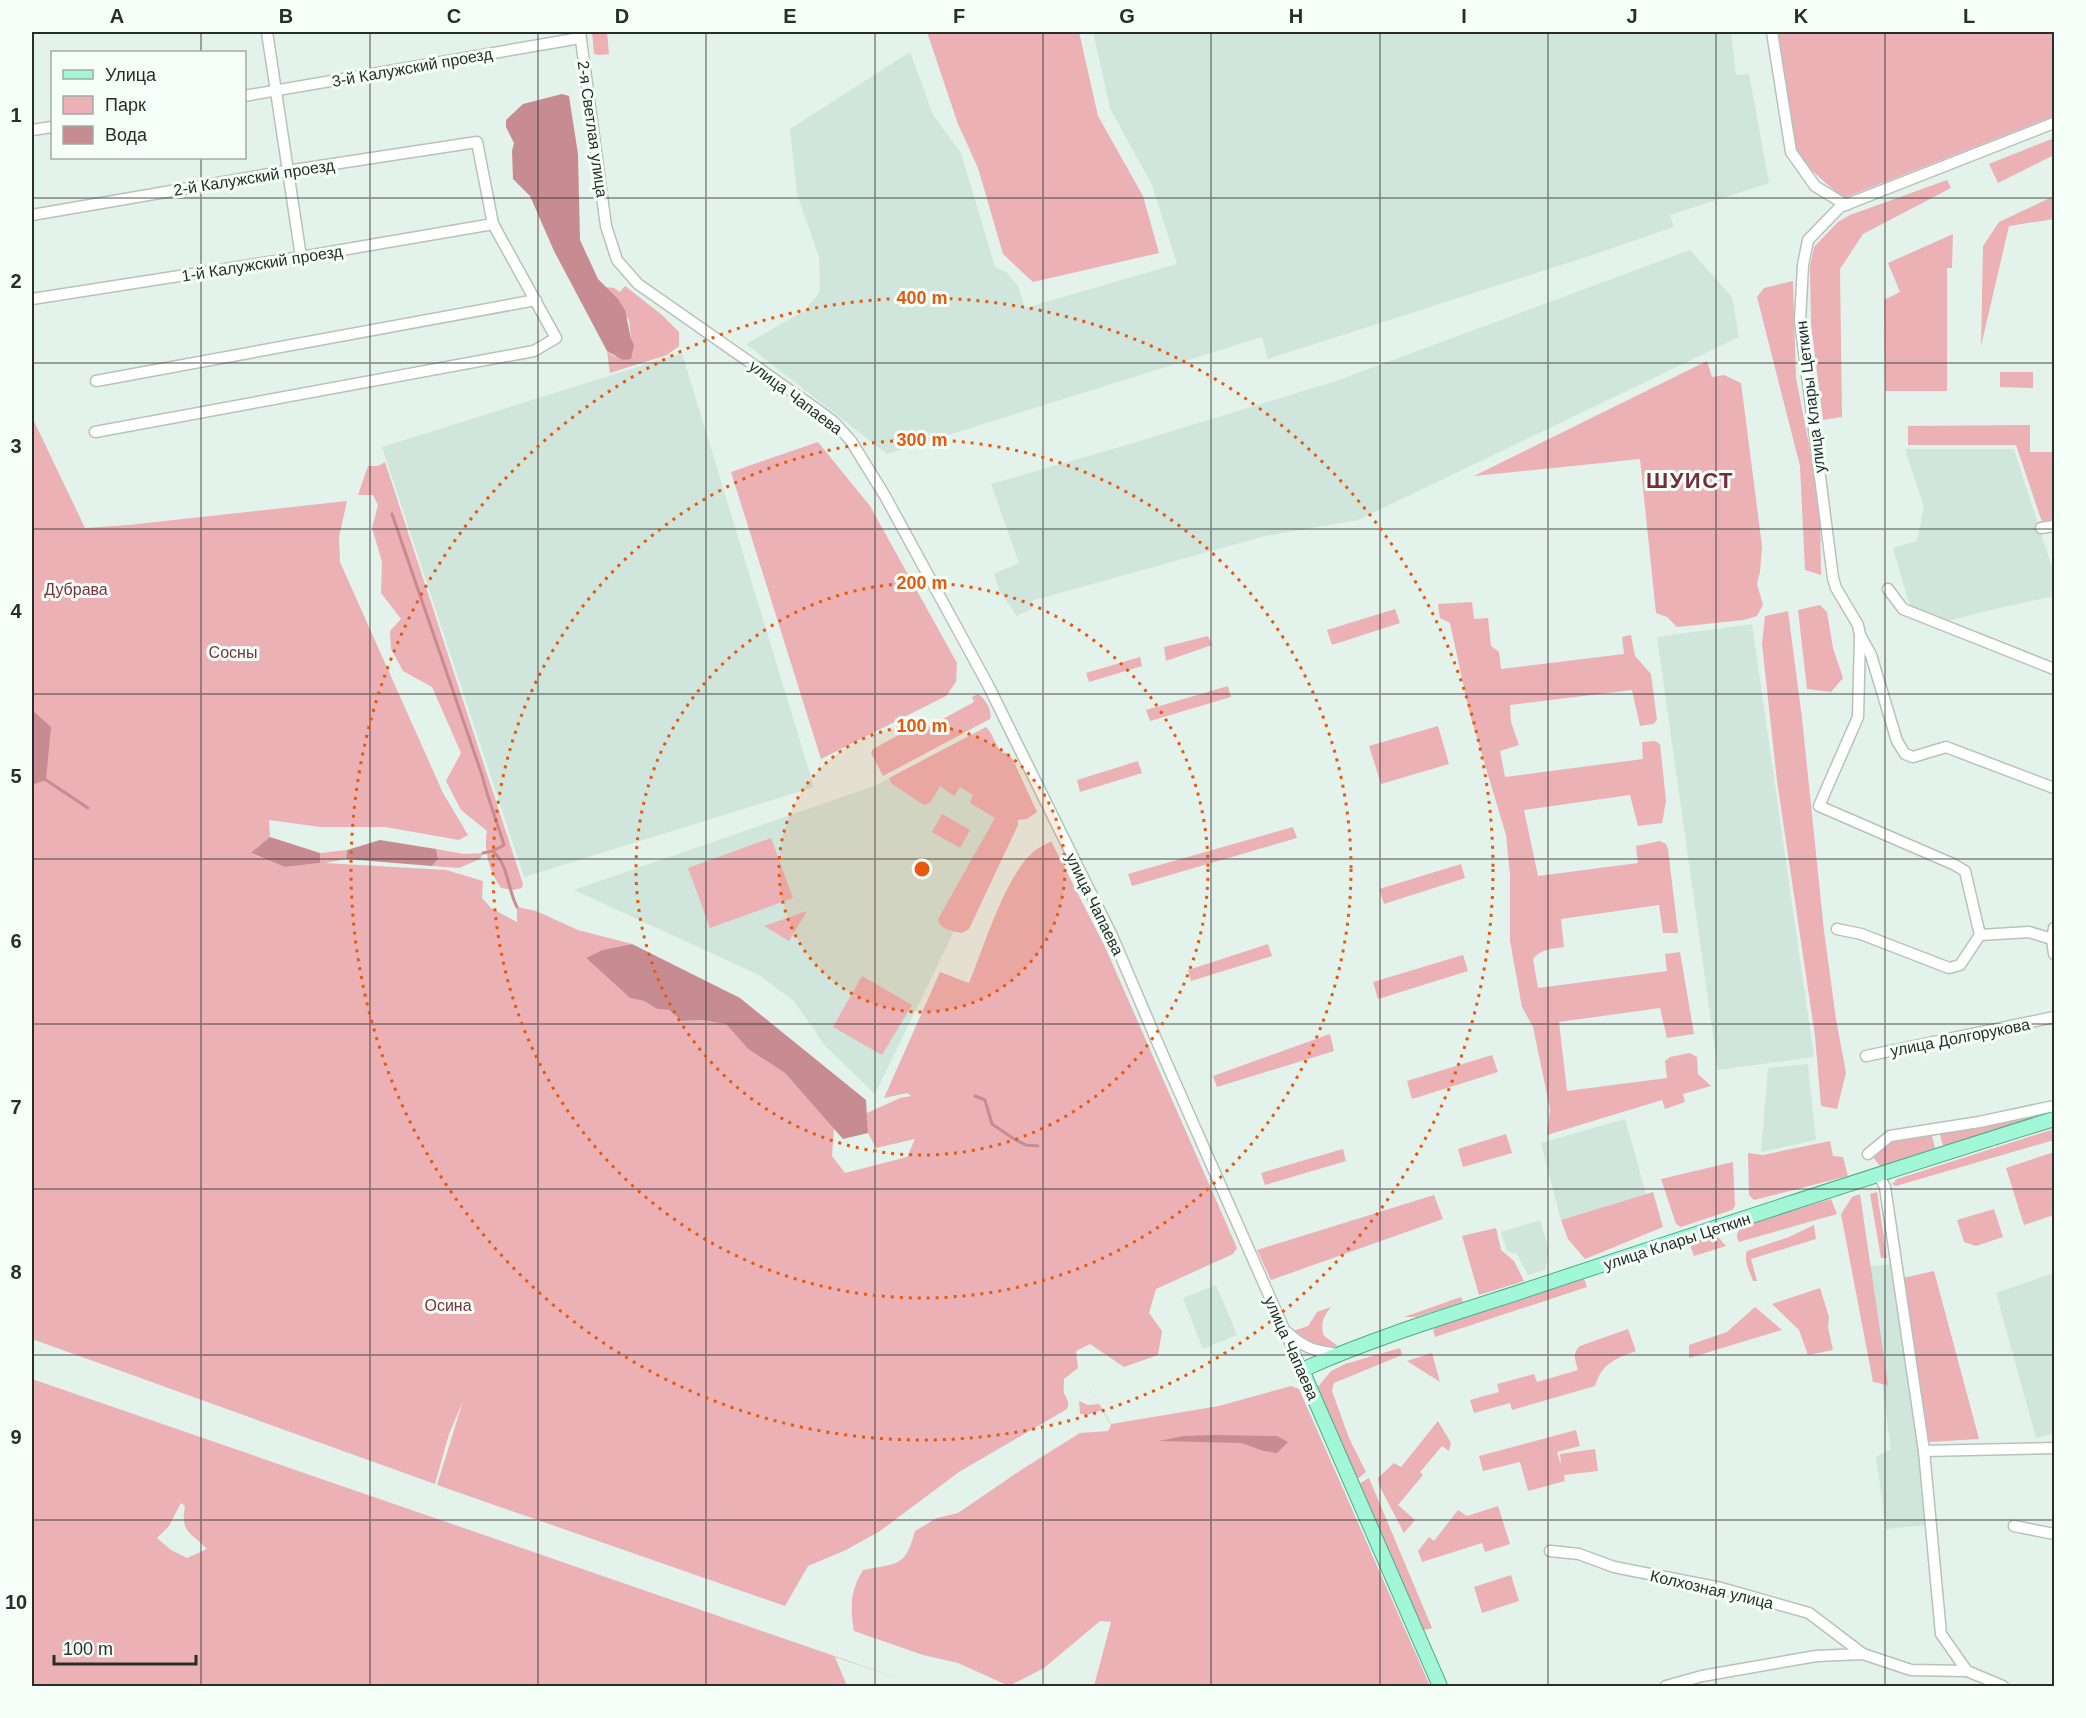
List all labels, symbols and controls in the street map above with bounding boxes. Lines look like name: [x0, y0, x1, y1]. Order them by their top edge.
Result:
text: A: [110, 5, 124, 27]
text: B: [279, 5, 293, 27]
text: C: [447, 5, 461, 27]
text: D: [615, 5, 629, 27]
text: E: [783, 5, 797, 27]
text: F: [953, 5, 965, 27]
text: G: [1119, 5, 1135, 27]
text: H: [1289, 5, 1303, 27]
text: I: [1461, 5, 1467, 27]
text: J: [1626, 5, 1638, 27]
text: K: [1794, 5, 1809, 27]
text: L: [1963, 5, 1975, 27]
street label: 3-й Калужский проезд: [330, 45, 494, 90]
legend: [51, 51, 246, 159]
street label: 2-я Светлая улица: [574, 60, 611, 199]
text: Улица: [105, 65, 157, 85]
text: Парк: [105, 95, 146, 115]
text: 1: [10, 104, 22, 126]
text: Вода: [105, 125, 148, 145]
street label: 2-й Калужский проезд: [172, 156, 336, 199]
street label: 1-й Калужский проезд: [180, 242, 344, 285]
text: 2: [10, 270, 22, 292]
text: 400 m: [896, 288, 948, 308]
street label: улица Клары Цеткин: [1793, 320, 1828, 474]
street label: улица Чапаева: [746, 357, 845, 438]
text: 300 m: [896, 430, 948, 450]
text: 3: [10, 435, 22, 457]
district label: ШУИСТ: [1646, 468, 1734, 493]
text: 200 m: [896, 573, 948, 593]
park label: Дубрава: [44, 581, 108, 598]
text: 4: [10, 600, 22, 622]
park label: Сосны: [209, 644, 257, 661]
text: 100 m: [896, 716, 948, 736]
text: 5: [10, 765, 22, 787]
street label: улица Чапаева: [1062, 850, 1127, 958]
centre of rings: [912, 859, 932, 879]
text: 6: [10, 930, 22, 952]
street label: улица Долгорукова: [1889, 1016, 2031, 1059]
text: 7: [10, 1096, 22, 1118]
street label: улица Клары Цеткин: [1602, 1210, 1753, 1273]
text: 8: [10, 1261, 22, 1283]
street label: улица Чапаева: [1261, 1294, 1322, 1403]
park label: Осина: [424, 1297, 472, 1314]
text: 9: [10, 1426, 22, 1448]
street label: Колхозная улица: [1649, 1567, 1775, 1612]
text: 10: [5, 1591, 27, 1613]
scale bar: [54, 1628, 196, 1666]
text: 100 m: [63, 1639, 113, 1659]

